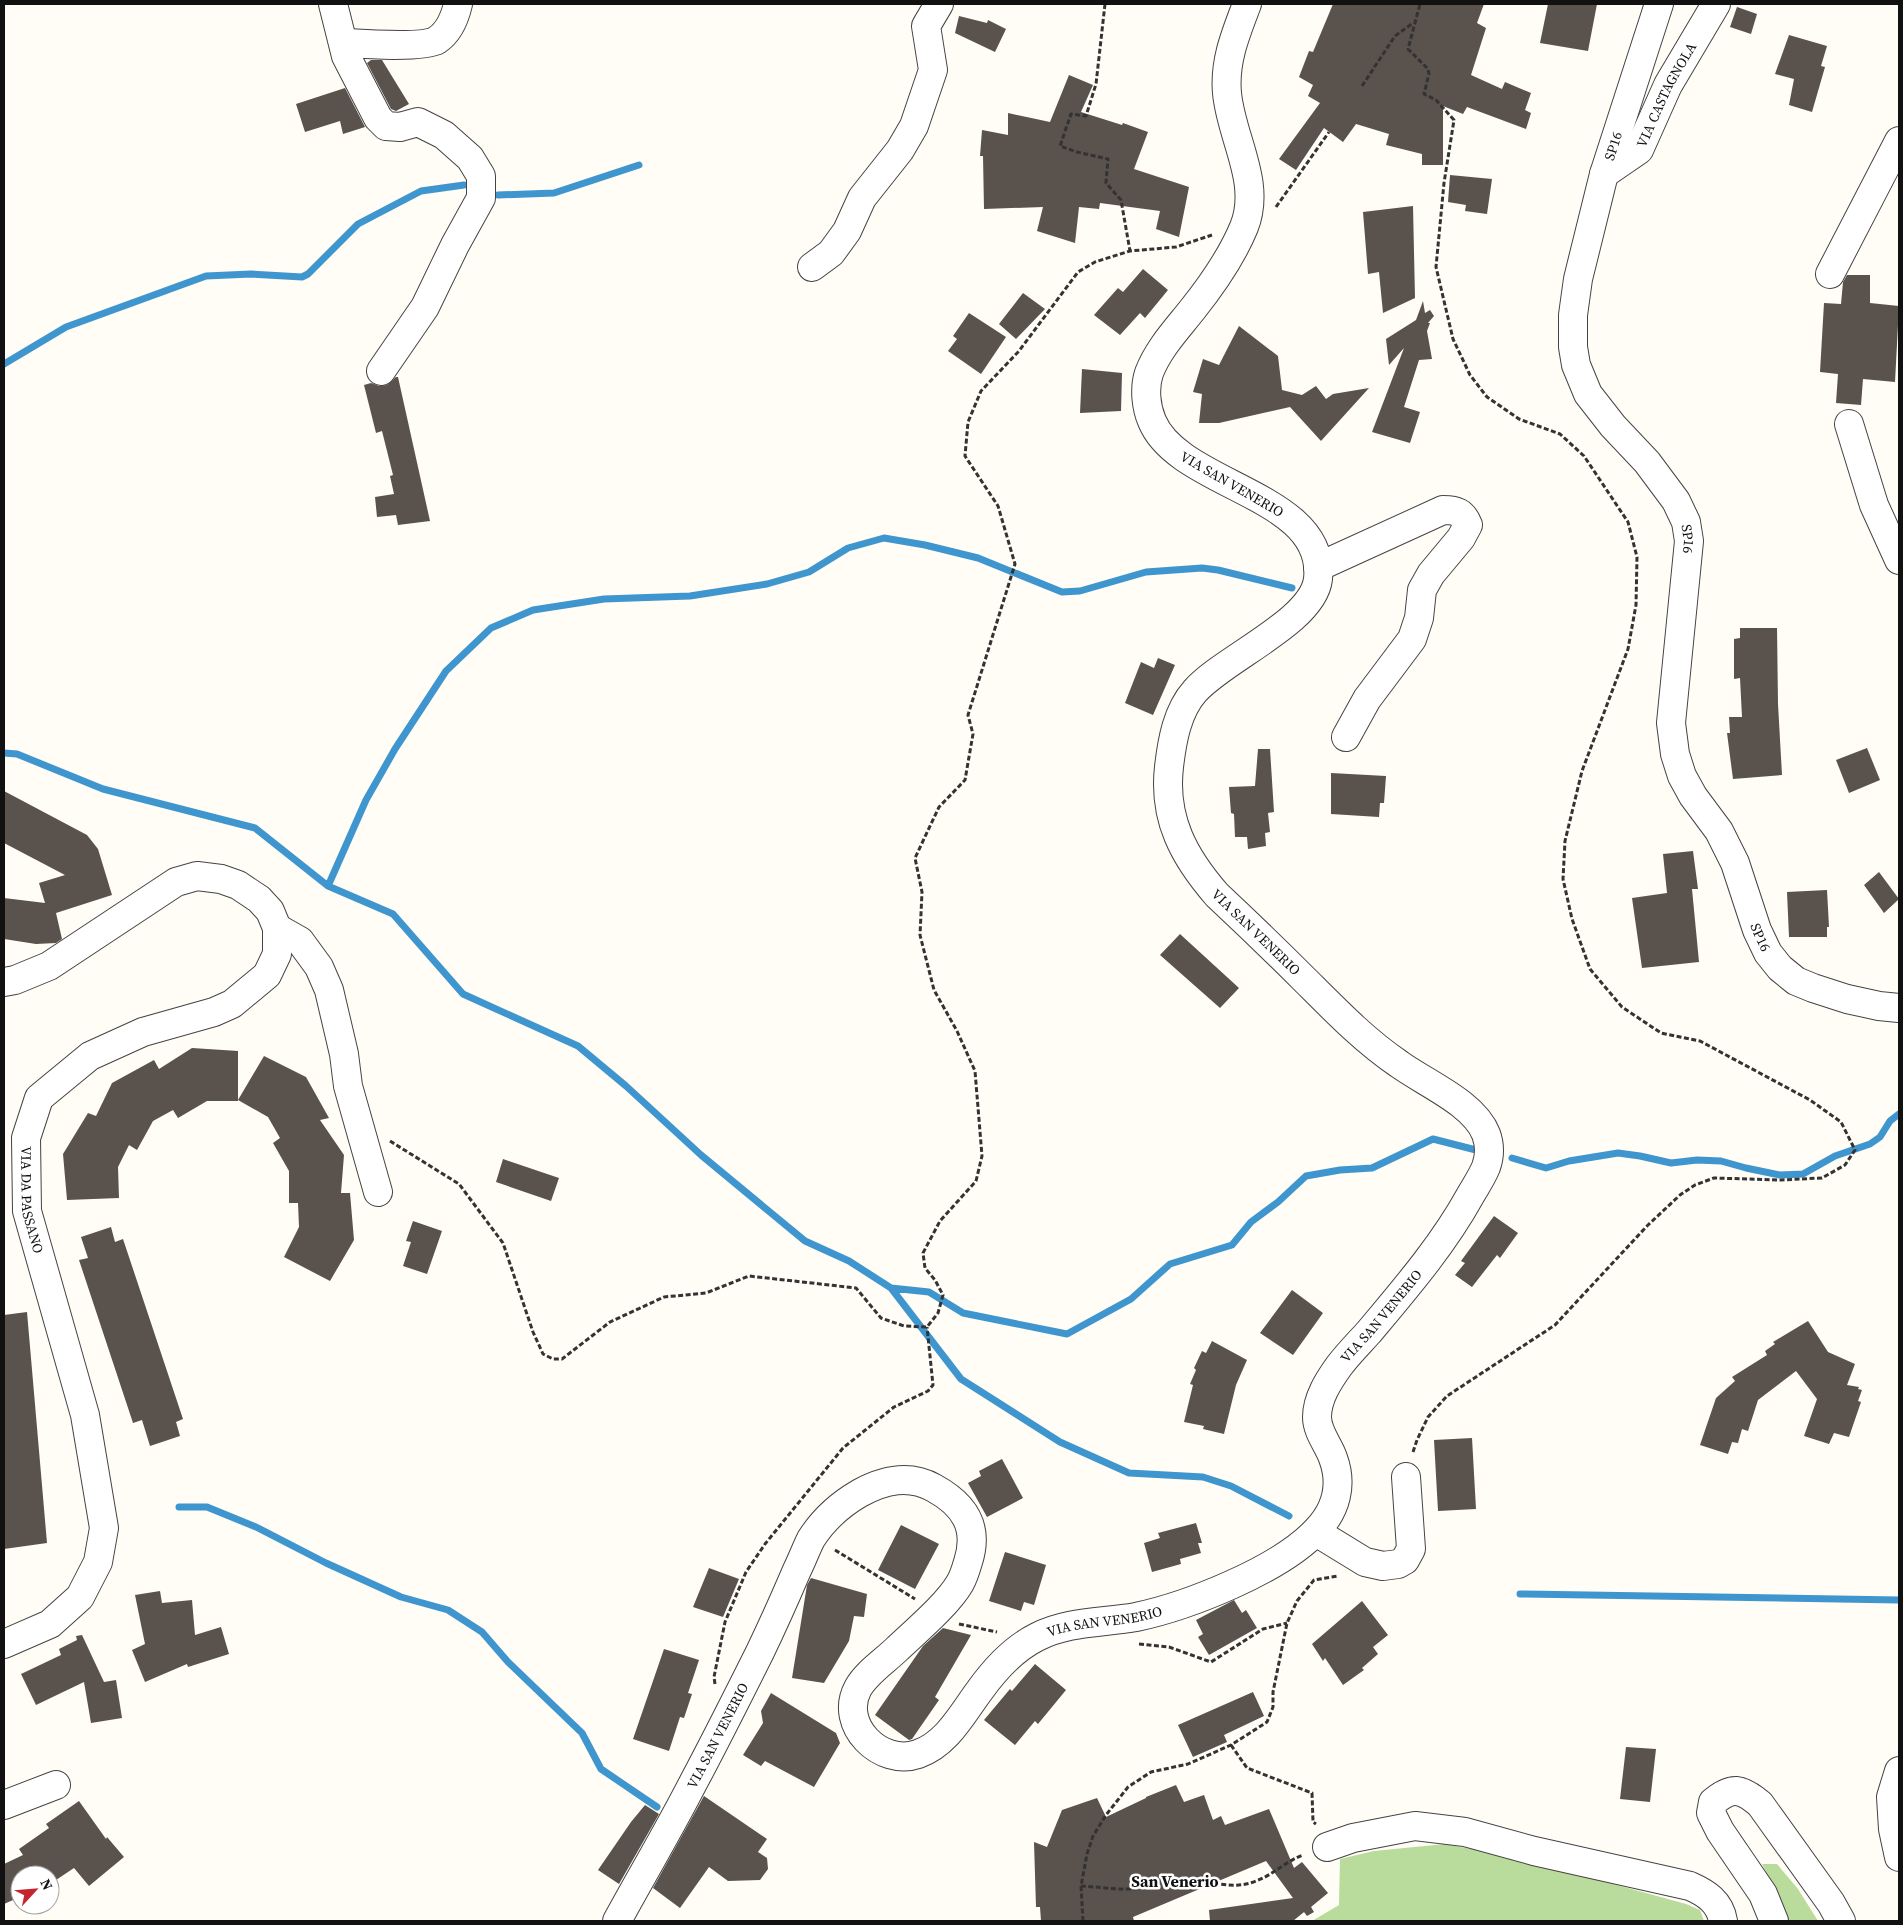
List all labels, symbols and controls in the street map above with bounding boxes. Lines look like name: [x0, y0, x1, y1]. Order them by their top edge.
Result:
street label: VIA CASTAGNOLA: [1631, 38, 1701, 151]
street label: SP16: [1599, 129, 1627, 163]
street label: VIA SAN VENERIO: [1176, 446, 1288, 522]
street label: SP16: [1677, 523, 1699, 555]
street label: VIA SAN VENERIO: [1207, 884, 1305, 980]
street label: SP16: [1745, 921, 1776, 955]
street label: VIA DA PASSANO: [16, 1146, 49, 1256]
street label: VIA SAN VENERIO: [1336, 1265, 1427, 1367]
street label: VIA SAN VENERIO: [1044, 1601, 1165, 1642]
street label: VIA SAN VENERIO: [682, 1679, 753, 1792]
north arrow: [10, 1865, 60, 1915]
district label: San Venerio: [1131, 1870, 1219, 1892]
text: N: [35, 1875, 58, 1893]

